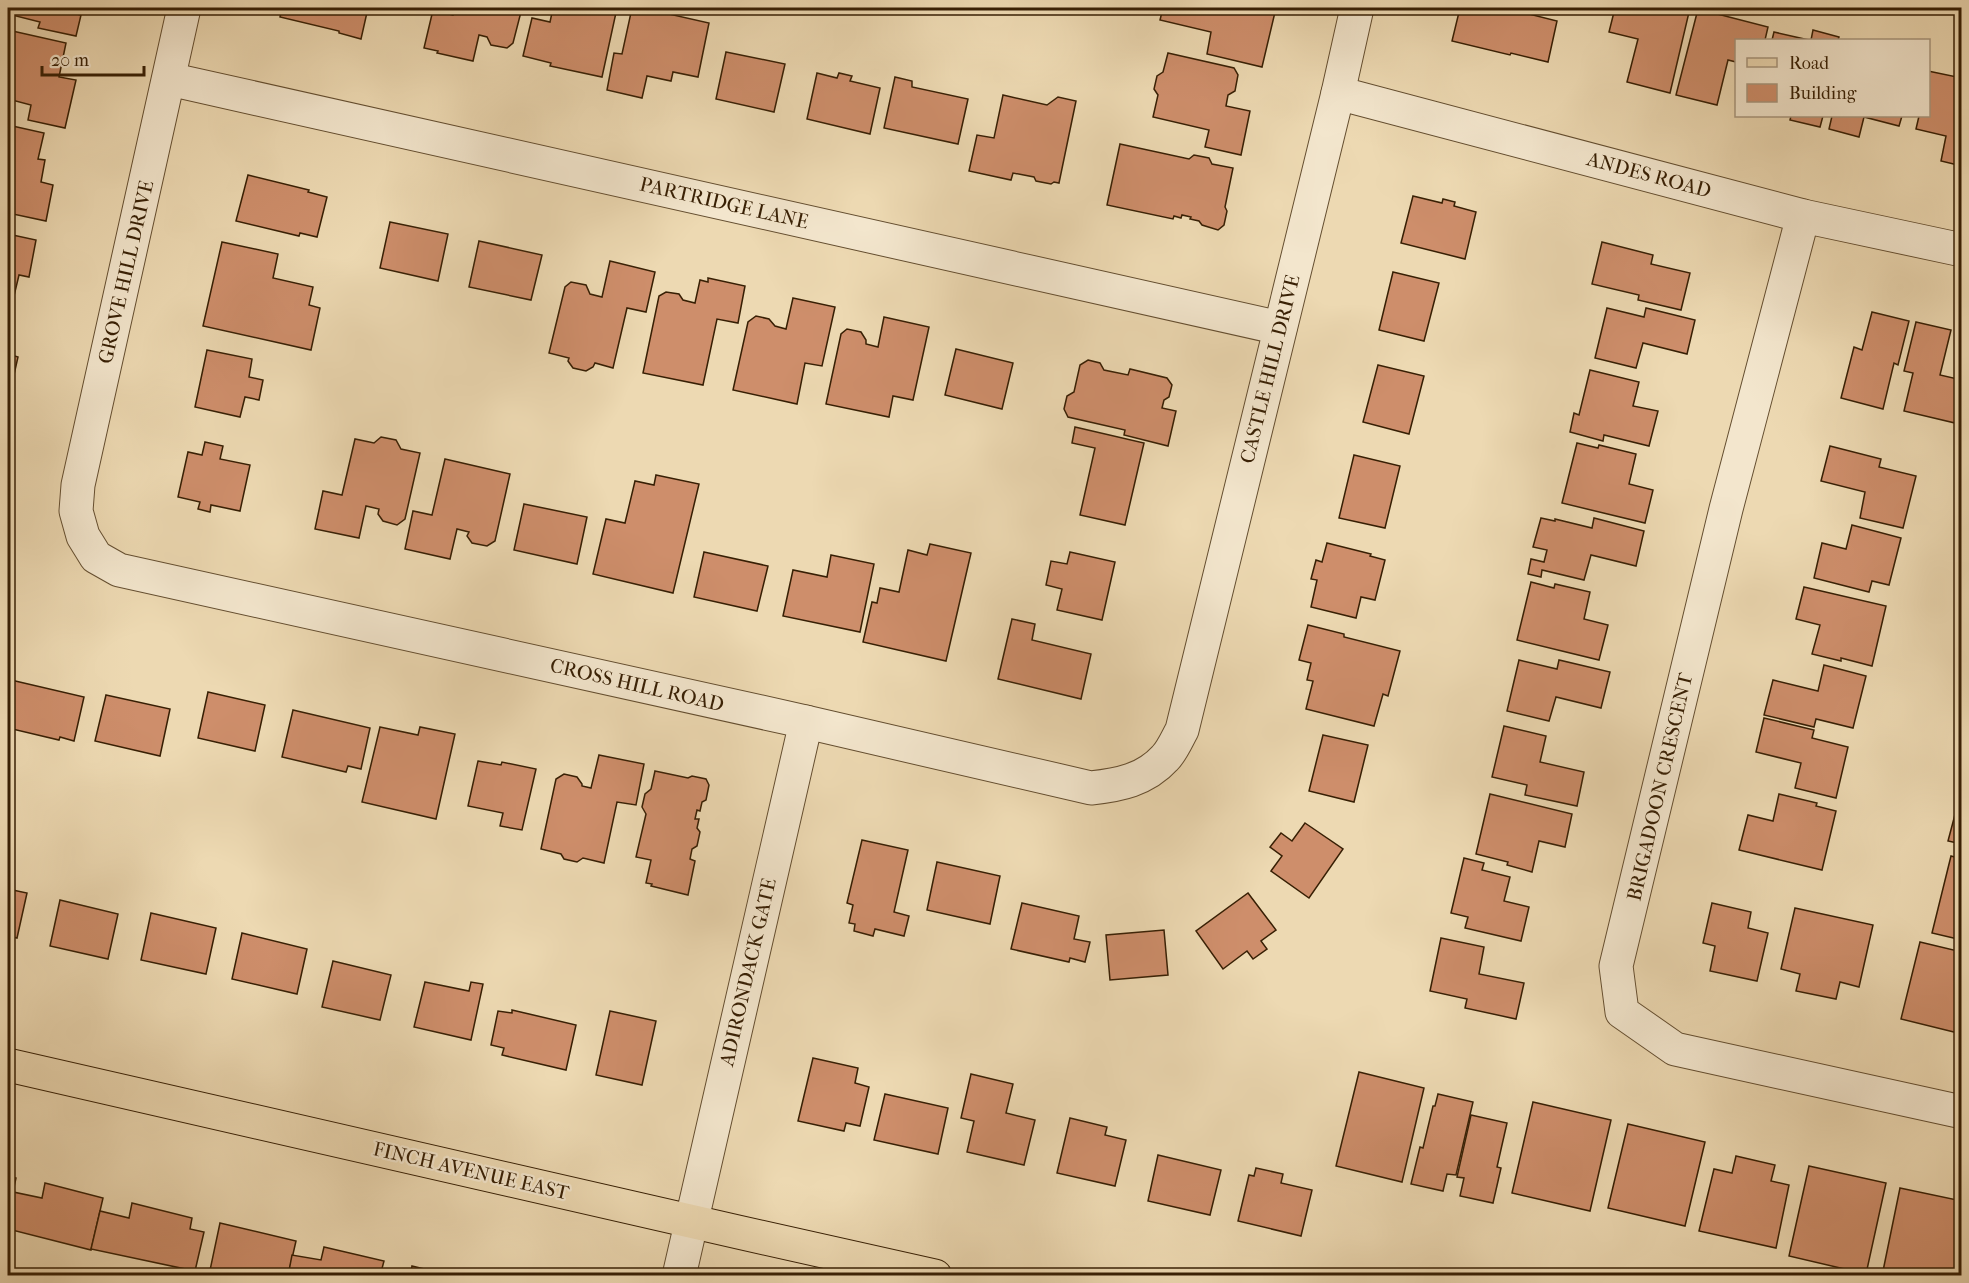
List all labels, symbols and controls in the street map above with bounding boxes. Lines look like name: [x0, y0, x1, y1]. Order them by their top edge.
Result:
scale bar: [42, 39, 144, 77]
legend: [1735, 39, 1930, 117]
text: 20 m: [51, 50, 89, 71]
text: Road: [1789, 53, 1829, 74]
text: Building: [1789, 83, 1857, 104]
street label: ANDES ROAD: [1583, 147, 1714, 203]
street label: PARTRIDGE LANE: [637, 172, 811, 234]
street label: GROVE HILL DRIVE: [94, 178, 158, 366]
street label: CASTLE HILL DRIVE: [1235, 272, 1305, 466]
street label: CROSS HILL ROAD: [548, 654, 726, 716]
street label: BRIGADOON CRESCENT: [1623, 670, 1698, 903]
street label: ADIRONDACK GATE: [715, 876, 781, 1069]
street label: FINCH AVENUE EAST: [371, 1137, 572, 1205]

